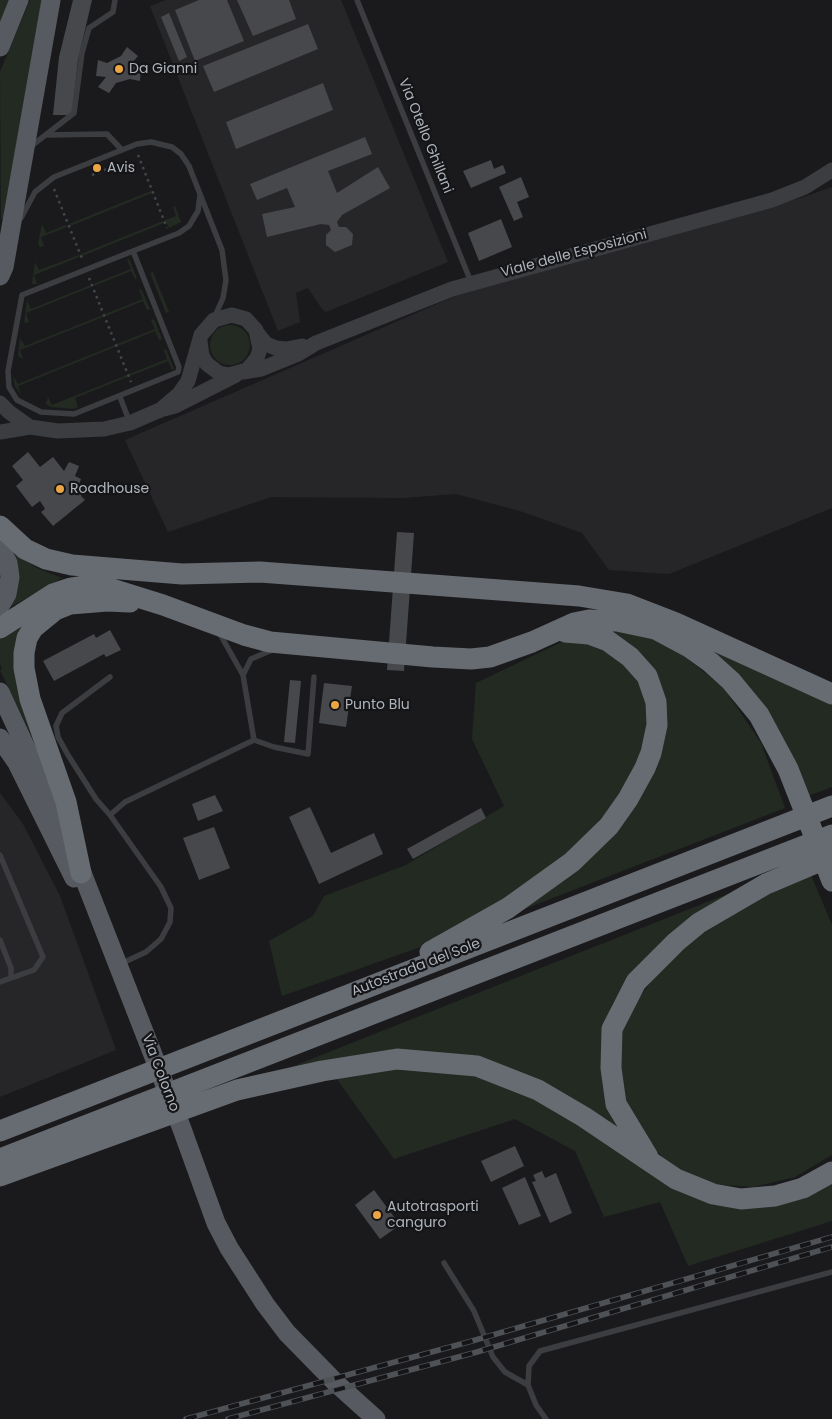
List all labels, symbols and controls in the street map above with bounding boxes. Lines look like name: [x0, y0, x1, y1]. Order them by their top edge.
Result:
place label: Da Gianni: [129, 61, 197, 77]
marker: Da Gianni: [113, 63, 125, 75]
street label: Via Otello Ghillani: [394, 76, 456, 196]
place label: Avis: [107, 160, 135, 176]
marker: Avis: [91, 162, 103, 174]
street label: Viale delle Esposizioni: [499, 226, 649, 282]
place label: Roadhouse: [70, 481, 149, 497]
marker: Roadhouse: [54, 483, 66, 495]
place label: Punto Blu: [345, 697, 410, 713]
marker: Punto Blu: [329, 699, 341, 711]
street label: Autostrada del Sole: [349, 936, 483, 1000]
street label: Via Colorno: [138, 1032, 182, 1114]
place label: Autotrasporti canguro: [387, 1199, 479, 1232]
marker: Autotrasporti canguro: [371, 1209, 383, 1221]

